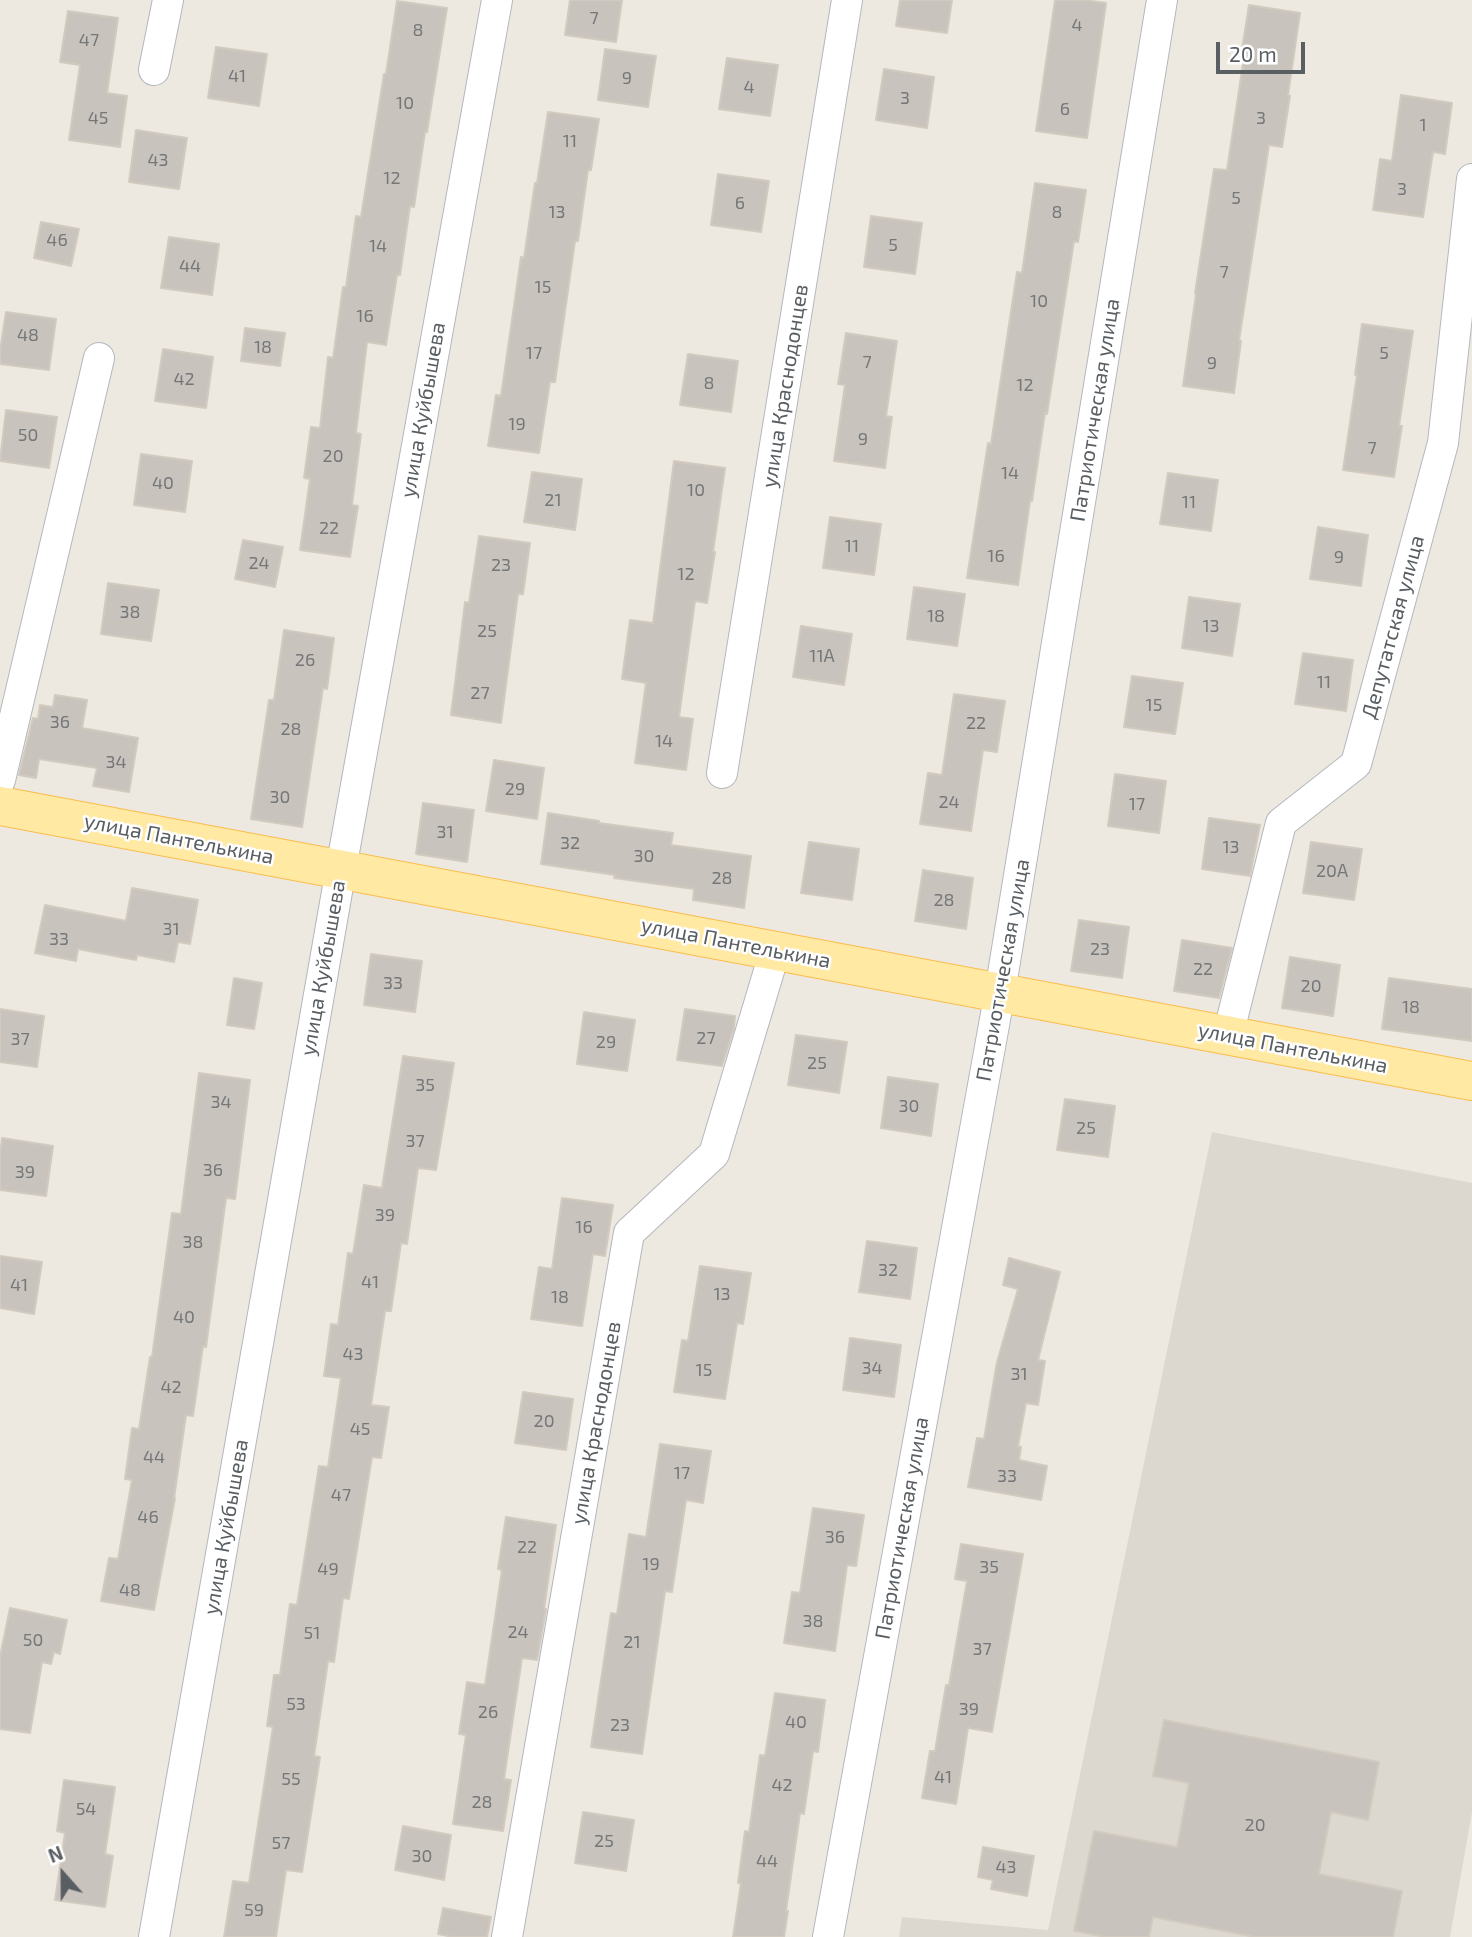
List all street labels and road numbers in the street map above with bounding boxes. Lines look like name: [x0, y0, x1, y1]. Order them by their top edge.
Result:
street label: улица Краснодонцев: [756, 282, 814, 490]
street label: Патриотическая улица: [1065, 297, 1125, 523]
street label: улица Куйбышева: [395, 320, 451, 500]
street label: Депутатская улица: [1356, 532, 1430, 722]
street label: улица Пантелькина: [82, 808, 276, 870]
street label: Патриотическая улица: [971, 857, 1035, 1083]
street label: улица Куйбышева: [295, 878, 351, 1058]
street label: улица Пантелькина: [639, 912, 833, 974]
street label: улица Пантелькина: [1196, 1017, 1390, 1079]
street label: улица Краснодонцев: [566, 1319, 626, 1527]
street label: Патриотическая улица: [870, 1415, 934, 1641]
street label: улица Куйбышева: [198, 1437, 254, 1617]

